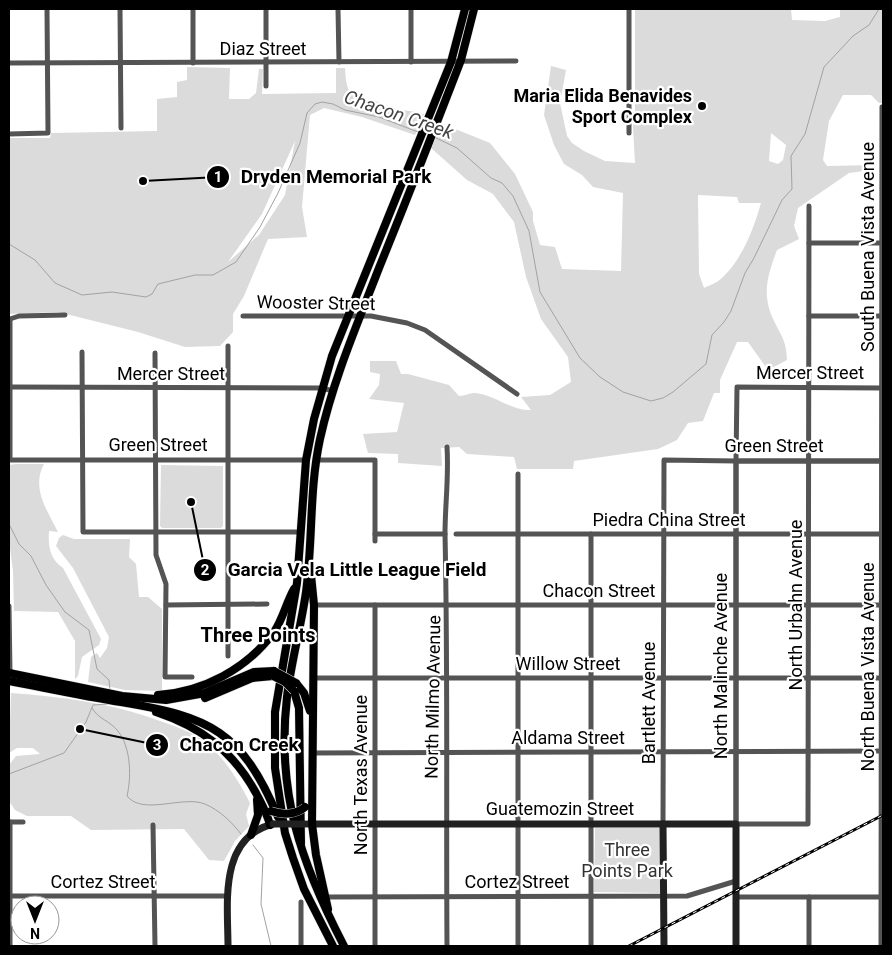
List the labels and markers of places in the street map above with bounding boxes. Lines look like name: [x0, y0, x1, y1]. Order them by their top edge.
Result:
place label: Maria Elida Benavides Sport Complex: [513, 85, 693, 127]
marker: Maria Elida Benavides Sport Complex: [696, 100, 708, 112]
callout: Dryden Memorial Park: [205, 160, 441, 194]
callout: Garcia Vela Little League Field: [193, 553, 497, 587]
callout: Chacon Creek: [145, 728, 309, 762]

